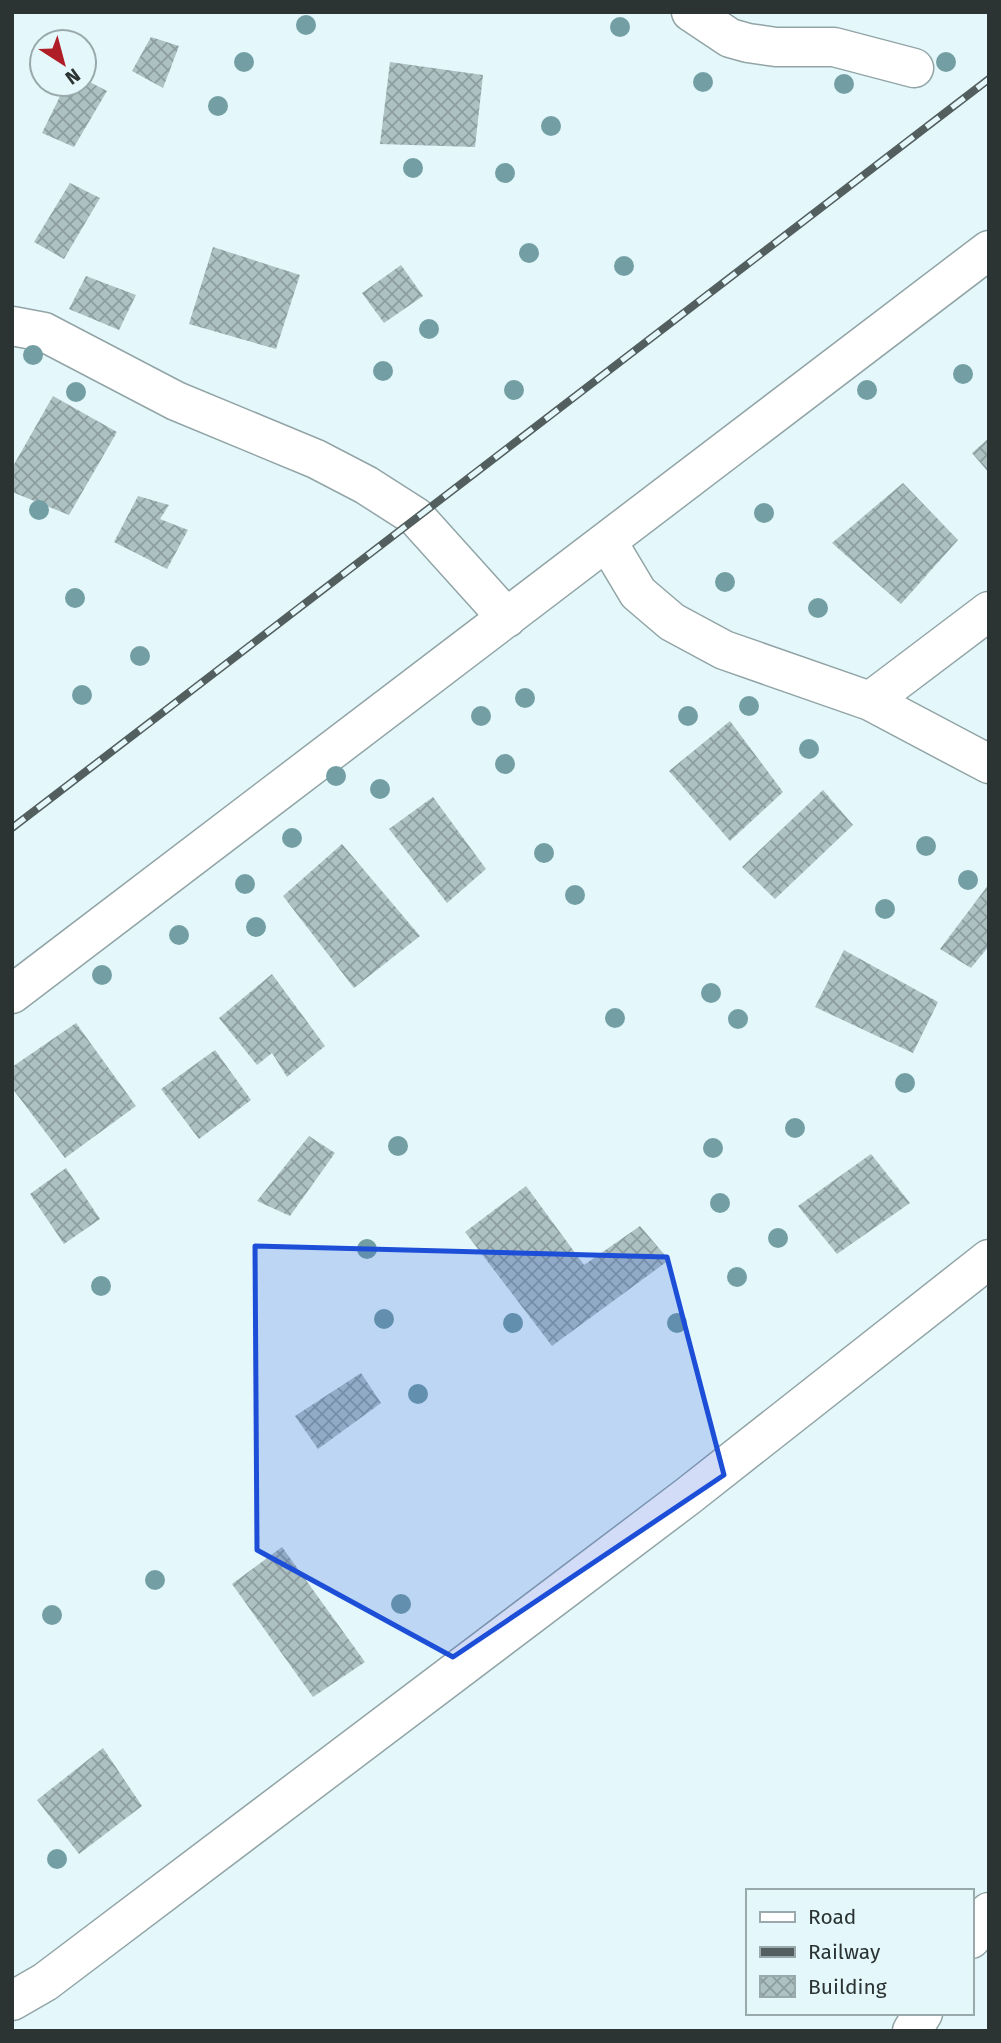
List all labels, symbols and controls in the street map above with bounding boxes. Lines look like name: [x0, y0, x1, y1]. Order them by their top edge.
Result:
north arrow: [28, 28, 98, 98]
text: N: [61, 63, 85, 89]
legend: [746, 1889, 973, 2015]
text: Road: [808, 1904, 856, 1930]
text: Railway: [808, 1939, 881, 1965]
text: Building: [808, 1974, 887, 2000]

